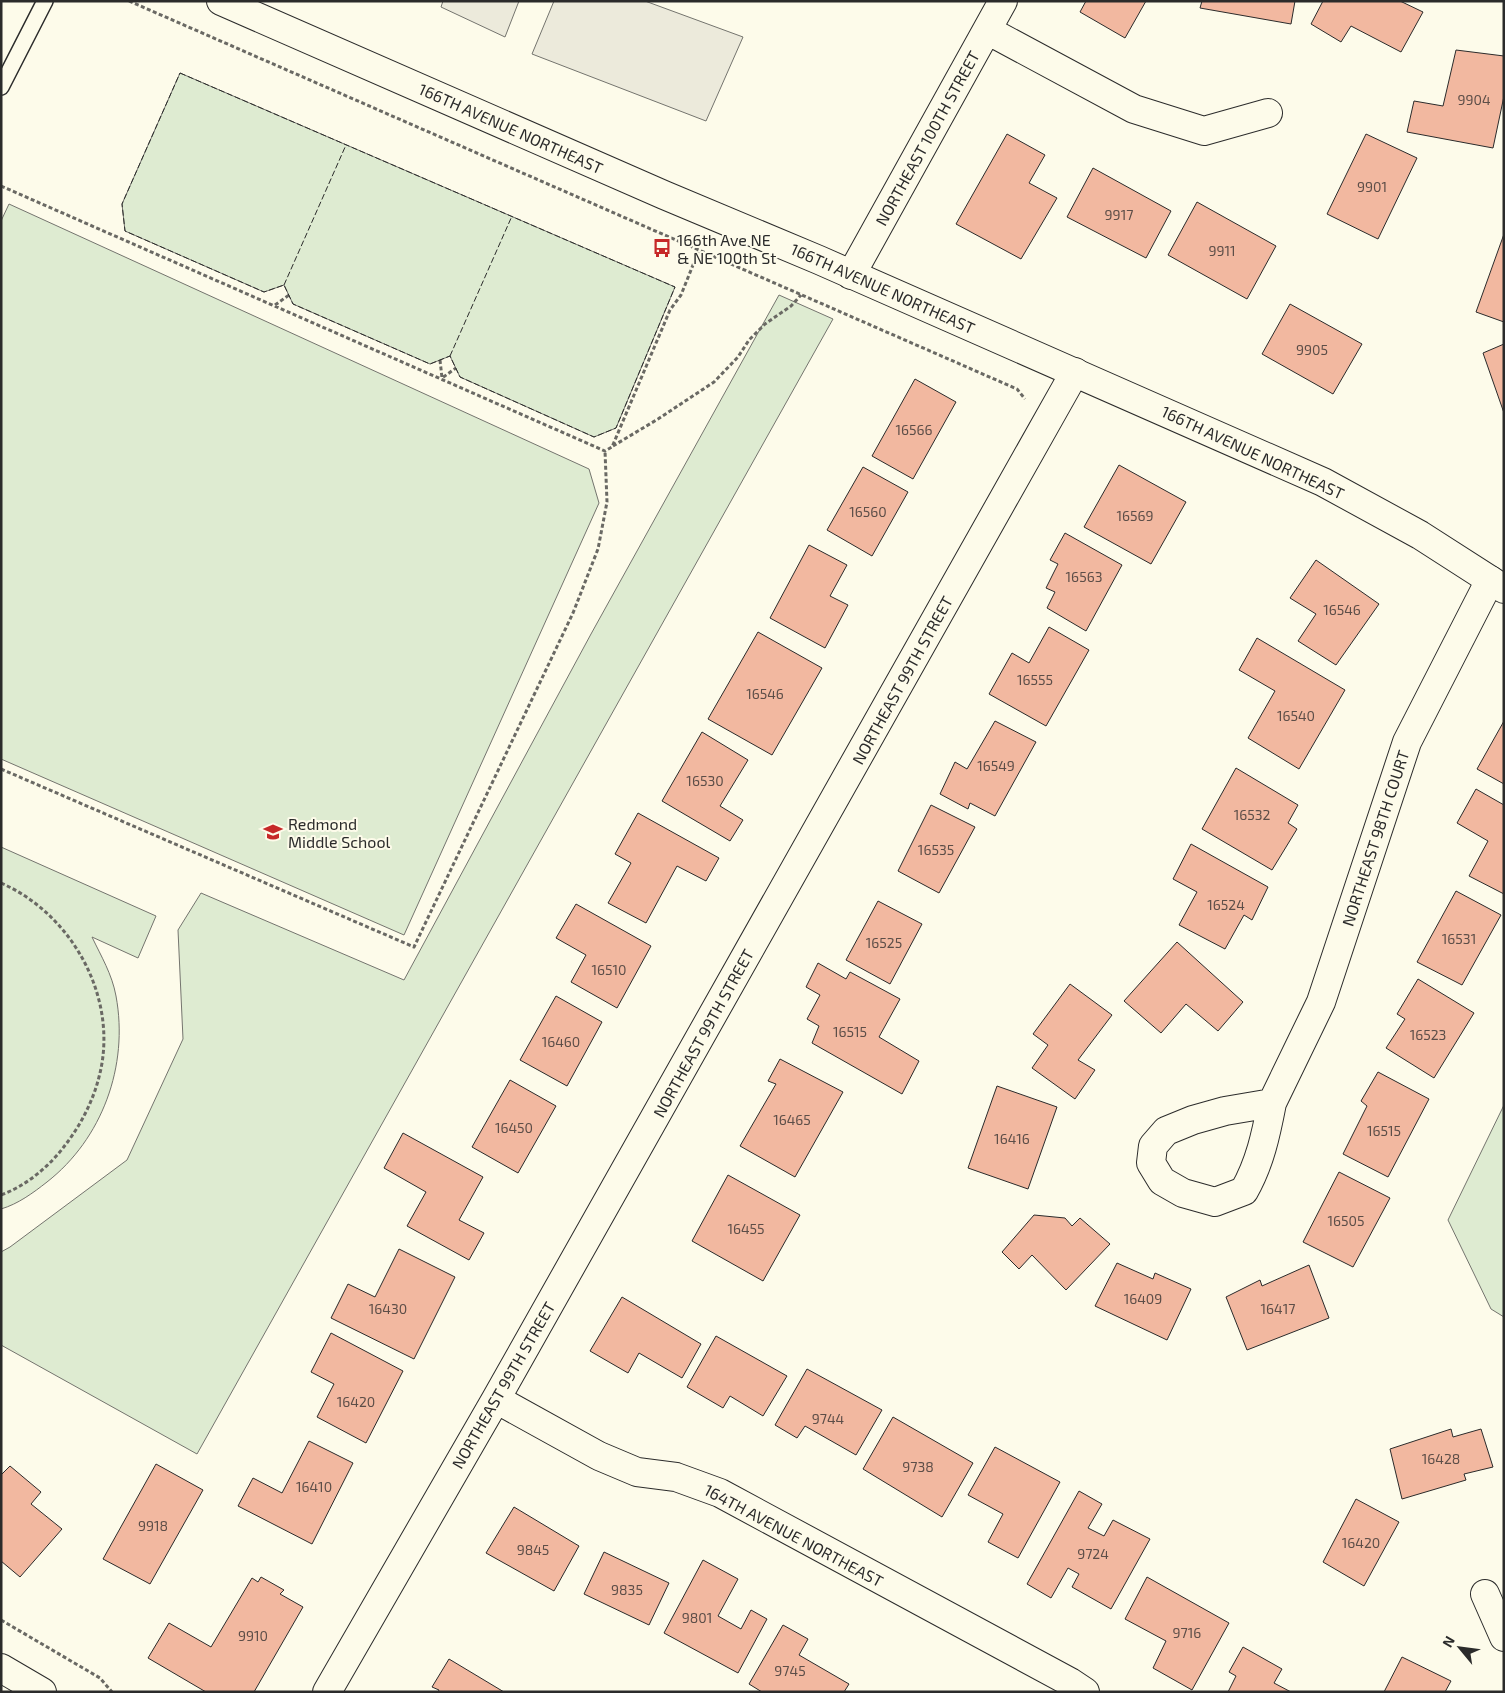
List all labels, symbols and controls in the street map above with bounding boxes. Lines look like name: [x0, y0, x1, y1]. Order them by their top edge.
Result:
street label: NORTHEAST 100TH STREET: [871, 47, 983, 229]
street label: 166TH AVENUE NORTHEAST: [416, 79, 606, 177]
house number: 9904: [1457, 91, 1491, 108]
house number: 9901: [1357, 178, 1387, 195]
house number: 9917: [1105, 206, 1133, 223]
place label: 166th Ave NE & NE 100th St: [677, 230, 776, 267]
bus stop icon: 166th Ave NE & NE 100th St: [651, 237, 673, 259]
street label: 166TH AVENUE NORTHEAST: [788, 239, 978, 337]
house number: 9911: [1208, 242, 1236, 259]
house number: 9905: [1296, 341, 1328, 358]
street label: 166TH AVENUE NORTHEAST: [1159, 401, 1347, 503]
house number: 16566: [895, 421, 933, 438]
house number: 16560: [849, 503, 887, 520]
house number: 16569: [1116, 507, 1154, 524]
house number: 16563: [1066, 568, 1102, 585]
street label: NORTHEAST 99TH STREET: [848, 593, 956, 767]
house number: 16546: [1323, 601, 1361, 618]
house number: 16555: [1017, 671, 1053, 688]
house number: 16546: [746, 685, 784, 702]
house number: 16540: [1277, 707, 1315, 724]
street label: NORTHEAST 98TH COURT: [1338, 748, 1412, 928]
house number: 16549: [977, 757, 1015, 774]
house number: 16530: [686, 772, 724, 789]
house number: 16532: [1234, 806, 1270, 823]
place label: Redmond Middle School: [288, 814, 391, 851]
school or university icon: Redmond Middle School: [262, 821, 284, 843]
house number: 16535: [918, 841, 954, 858]
house number: 16524: [1207, 896, 1245, 913]
house number: 16531: [1442, 930, 1476, 947]
house number: 16525: [866, 934, 902, 951]
street label: NORTHEAST 99TH STREET: [649, 946, 757, 1120]
house number: 16510: [591, 961, 627, 978]
house number: 16515: [833, 1023, 867, 1040]
house number: 16523: [1410, 1026, 1446, 1043]
house number: 16460: [542, 1033, 580, 1050]
house number: 16465: [773, 1111, 811, 1128]
house number: 16450: [495, 1119, 533, 1136]
house number: 16515: [1367, 1122, 1401, 1139]
house number: 16416: [994, 1130, 1030, 1147]
house number: 16505: [1327, 1212, 1365, 1229]
house number: 16455: [727, 1220, 765, 1237]
house number: 16409: [1124, 1290, 1162, 1307]
street label: NORTHEAST 99TH STREET: [447, 1298, 559, 1472]
house number: 16430: [369, 1300, 407, 1317]
house number: 16417: [1261, 1300, 1295, 1317]
house number: 16420: [337, 1393, 375, 1410]
house number: 9744: [812, 1410, 844, 1427]
house number: 16428: [1422, 1450, 1460, 1467]
house number: 9738: [902, 1458, 934, 1475]
house number: 16410: [296, 1478, 332, 1495]
street label: 164TH AVENUE NORTHEAST: [701, 1480, 887, 1590]
house number: 9918: [138, 1517, 168, 1534]
house number: 16420: [1342, 1534, 1380, 1551]
house number: 9845: [517, 1541, 549, 1558]
house number: 9724: [1077, 1545, 1109, 1562]
house number: 9835: [611, 1581, 643, 1598]
house number: 9801: [682, 1609, 712, 1626]
north arrow: [1435, 1623, 1485, 1673]
house number: 9716: [1173, 1624, 1201, 1641]
house number: 9910: [238, 1627, 268, 1644]
text: N: [1438, 1633, 1458, 1650]
house number: 9745: [774, 1662, 806, 1679]

